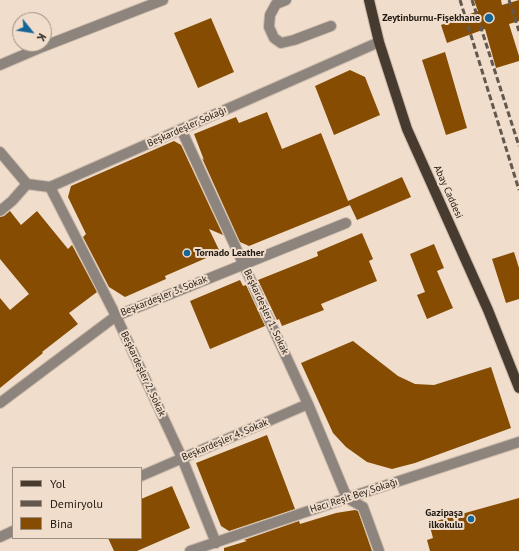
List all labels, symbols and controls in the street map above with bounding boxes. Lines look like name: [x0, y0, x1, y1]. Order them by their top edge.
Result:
north arrow: [12, 12, 52, 52]
place label: Zeytinburnu-Fişekhane: [382, 12, 480, 24]
marker: Zeytinburnu-Fişekhane: [483, 12, 495, 24]
text: K: [34, 31, 49, 44]
street label: Beşkardeşler Sokağı: [146, 104, 228, 150]
street label: Abay Caddesi: [431, 164, 465, 220]
place label: Tornado Leather: [195, 247, 264, 259]
marker: Tornado Leather: [182, 248, 192, 258]
street label: Beşkardeşler 1. Sokak: [241, 268, 291, 356]
street label: Beşkardeşler 3. Sokak: [119, 273, 209, 319]
street label: Beşkardeşler 2. Sokak: [118, 330, 168, 418]
street label: Beşkardeşler 4. Sokak: [180, 416, 270, 464]
legend: [12, 467, 142, 539]
text: Yol: [50, 476, 66, 491]
street label: Hacı Reşit Bey Sokağı: [309, 476, 399, 516]
text: Demiryolu: [50, 496, 103, 511]
place label: Gazipaşa ilkokulu: [425, 507, 463, 530]
marker: Gazipaşa ilkokulu: [466, 514, 476, 524]
text: Bina: [50, 516, 73, 531]

